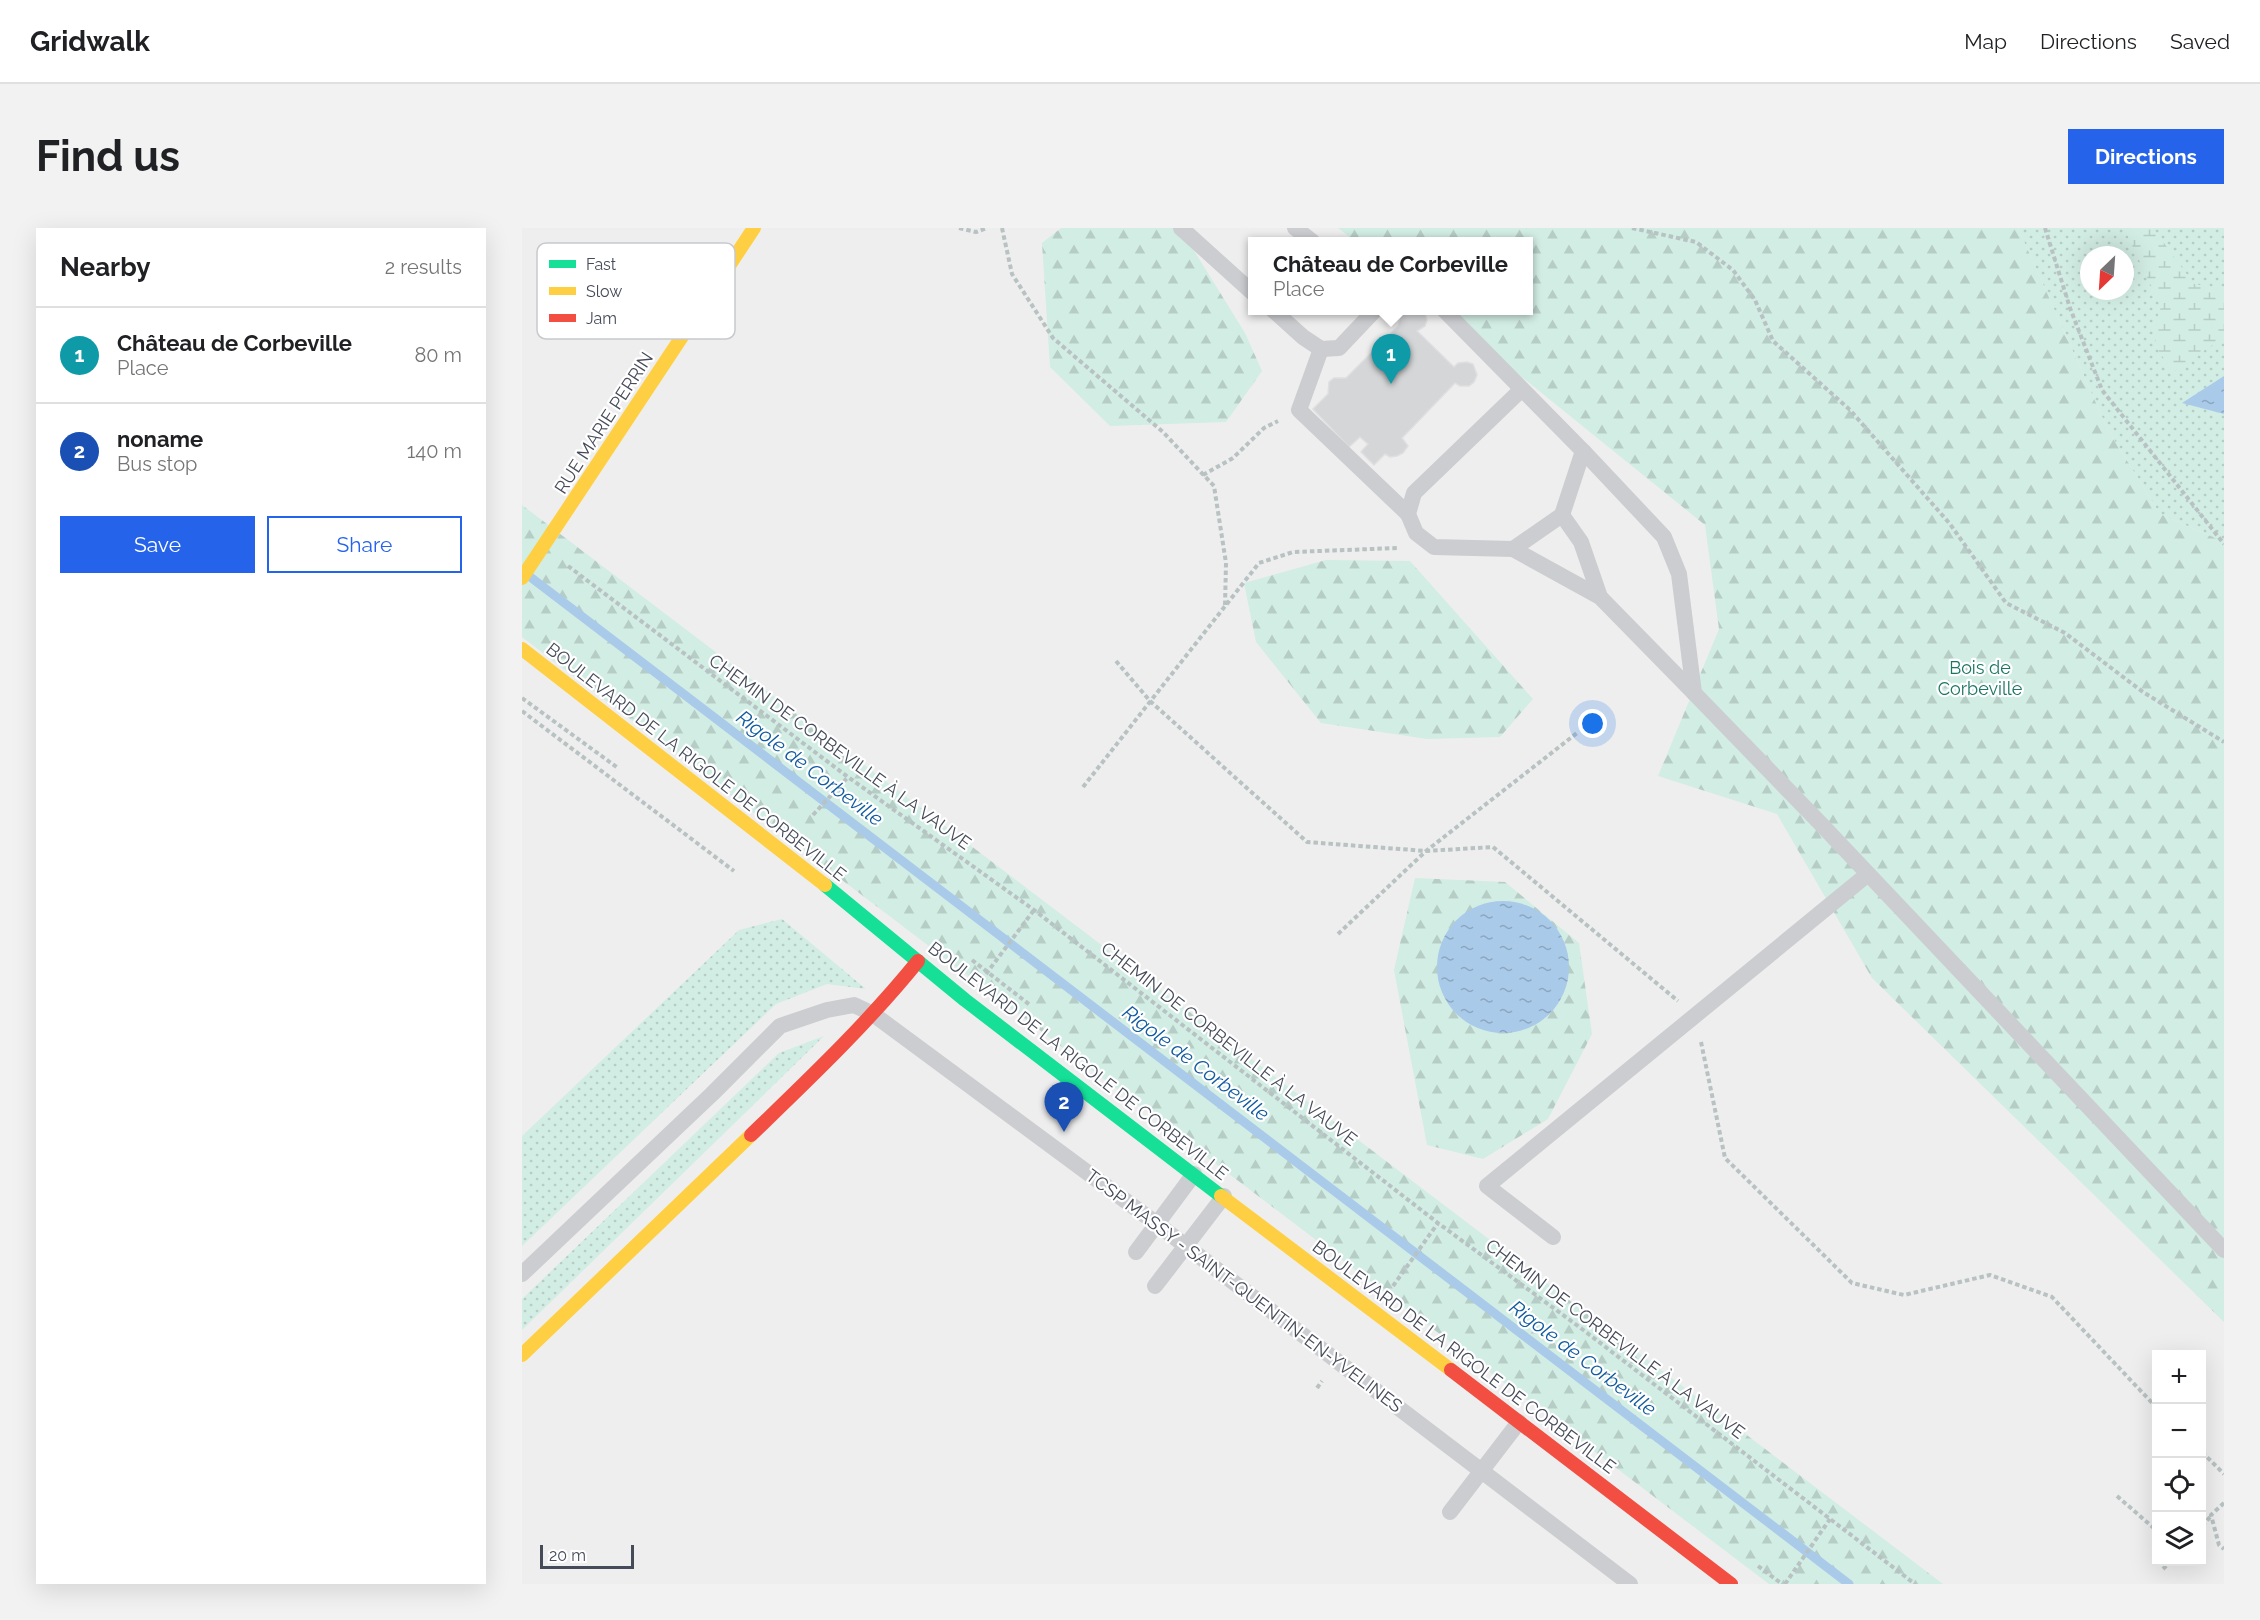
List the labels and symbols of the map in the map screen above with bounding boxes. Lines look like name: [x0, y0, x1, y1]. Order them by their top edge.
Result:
legend: [537, 243, 735, 339]
north arrow: [2080, 246, 2134, 300]
text: Fast: [586, 255, 617, 274]
text: Slow: [586, 282, 622, 301]
text: Jam: [586, 309, 617, 328]
pin: 1: [1372, 334, 1410, 384]
street label: RUE MARIE PERRIN: [550, 348, 657, 497]
street label: BOULEVARD DE LA RIGOLE DE CORBEVILLE: [542, 638, 850, 885]
street label: CHEMIN DE CORBEVILLE À LA VAUVE: [705, 649, 976, 854]
park label: Bois de Corbeville: [1938, 657, 2023, 699]
water label: Rigole de Corbeville: [732, 705, 888, 831]
your location: [1578, 709, 1607, 738]
street label: CHEMIN DE CORBEVILLE À LA VAUVE: [1097, 936, 1362, 1150]
street label: BOULEVARD DE LA RIGOLE DE CORBEVILLE: [924, 937, 1232, 1184]
water label: Rigole de Corbeville: [1118, 1000, 1274, 1126]
pin: 2: [1044, 1082, 1084, 1132]
street label: TCSP MASSY - SAINT-QUENTIN-EN-YVELINES: [1082, 1165, 1407, 1417]
street label: CHEMIN DE CORBEVILLE À LA VAUVE: [1482, 1234, 1750, 1443]
street label: BOULEVARD DE LA RIGOLE DE CORBEVILLE: [1308, 1236, 1620, 1478]
water label: Rigole de Corbeville: [1505, 1295, 1661, 1421]
scale bar: [540, 1542, 634, 1570]

